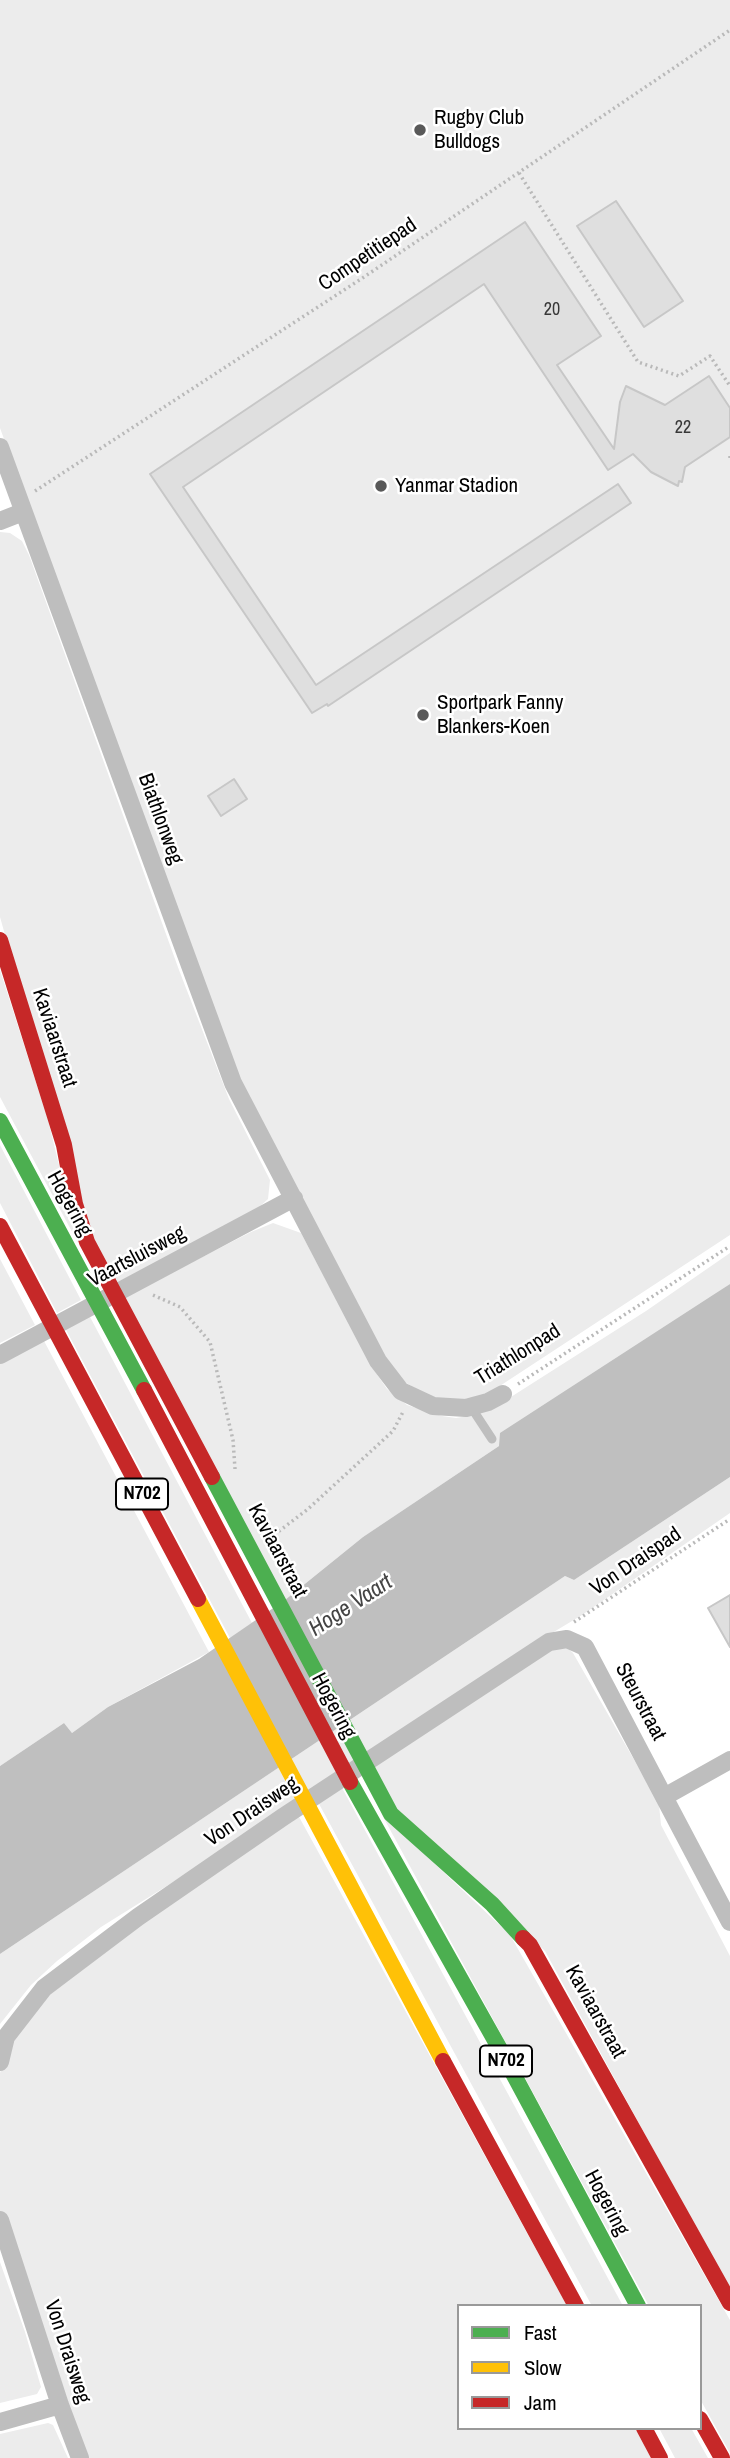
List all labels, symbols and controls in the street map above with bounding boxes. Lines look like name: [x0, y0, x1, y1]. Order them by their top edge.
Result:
place label: Rugby Club Bulldogs: [434, 105, 524, 155]
marker: Rugby Club Bulldogs: [412, 122, 428, 138]
street label: Competitiepad: [314, 213, 422, 297]
house number: 20: [544, 299, 560, 321]
house number: 22: [675, 417, 691, 439]
place label: Yanmar Stadion: [395, 473, 518, 499]
marker: Yanmar Stadion: [373, 478, 389, 494]
place label: Sportpark Fanny Blankers-Koen: [437, 690, 563, 740]
marker: Sportpark Fanny Blankers-Koen: [415, 707, 431, 723]
street label: Biathlonweg: [132, 770, 188, 868]
street label: Kaviaarstraat: [26, 985, 82, 1091]
street label: Hogering: [41, 1167, 97, 1241]
street label: Vaartsluisweg: [84, 1221, 190, 1293]
street label: Triathlonpad: [471, 1319, 565, 1391]
road number: N702: [116, 1478, 168, 1510]
street label: Kaviaarstraat: [242, 1500, 312, 1602]
street label: Von Draispad: [586, 1522, 686, 1602]
water label: Hoge Vaart: [304, 1569, 398, 1643]
street label: Steurstraat: [609, 1659, 671, 1745]
street label: Hogering: [305, 1669, 361, 1743]
street label: Von Draisweg: [201, 1772, 303, 1852]
street label: Kaviaarstraat: [559, 1961, 631, 2063]
road number: N702: [480, 2046, 532, 2076]
street label: Hogering: [578, 2166, 634, 2240]
street label: Von Draisweg: [38, 2297, 96, 2407]
legend: [457, 2304, 702, 2430]
text: Fast: [524, 2318, 557, 2347]
text: Slow: [524, 2353, 561, 2382]
text: Jam: [524, 2388, 557, 2417]

